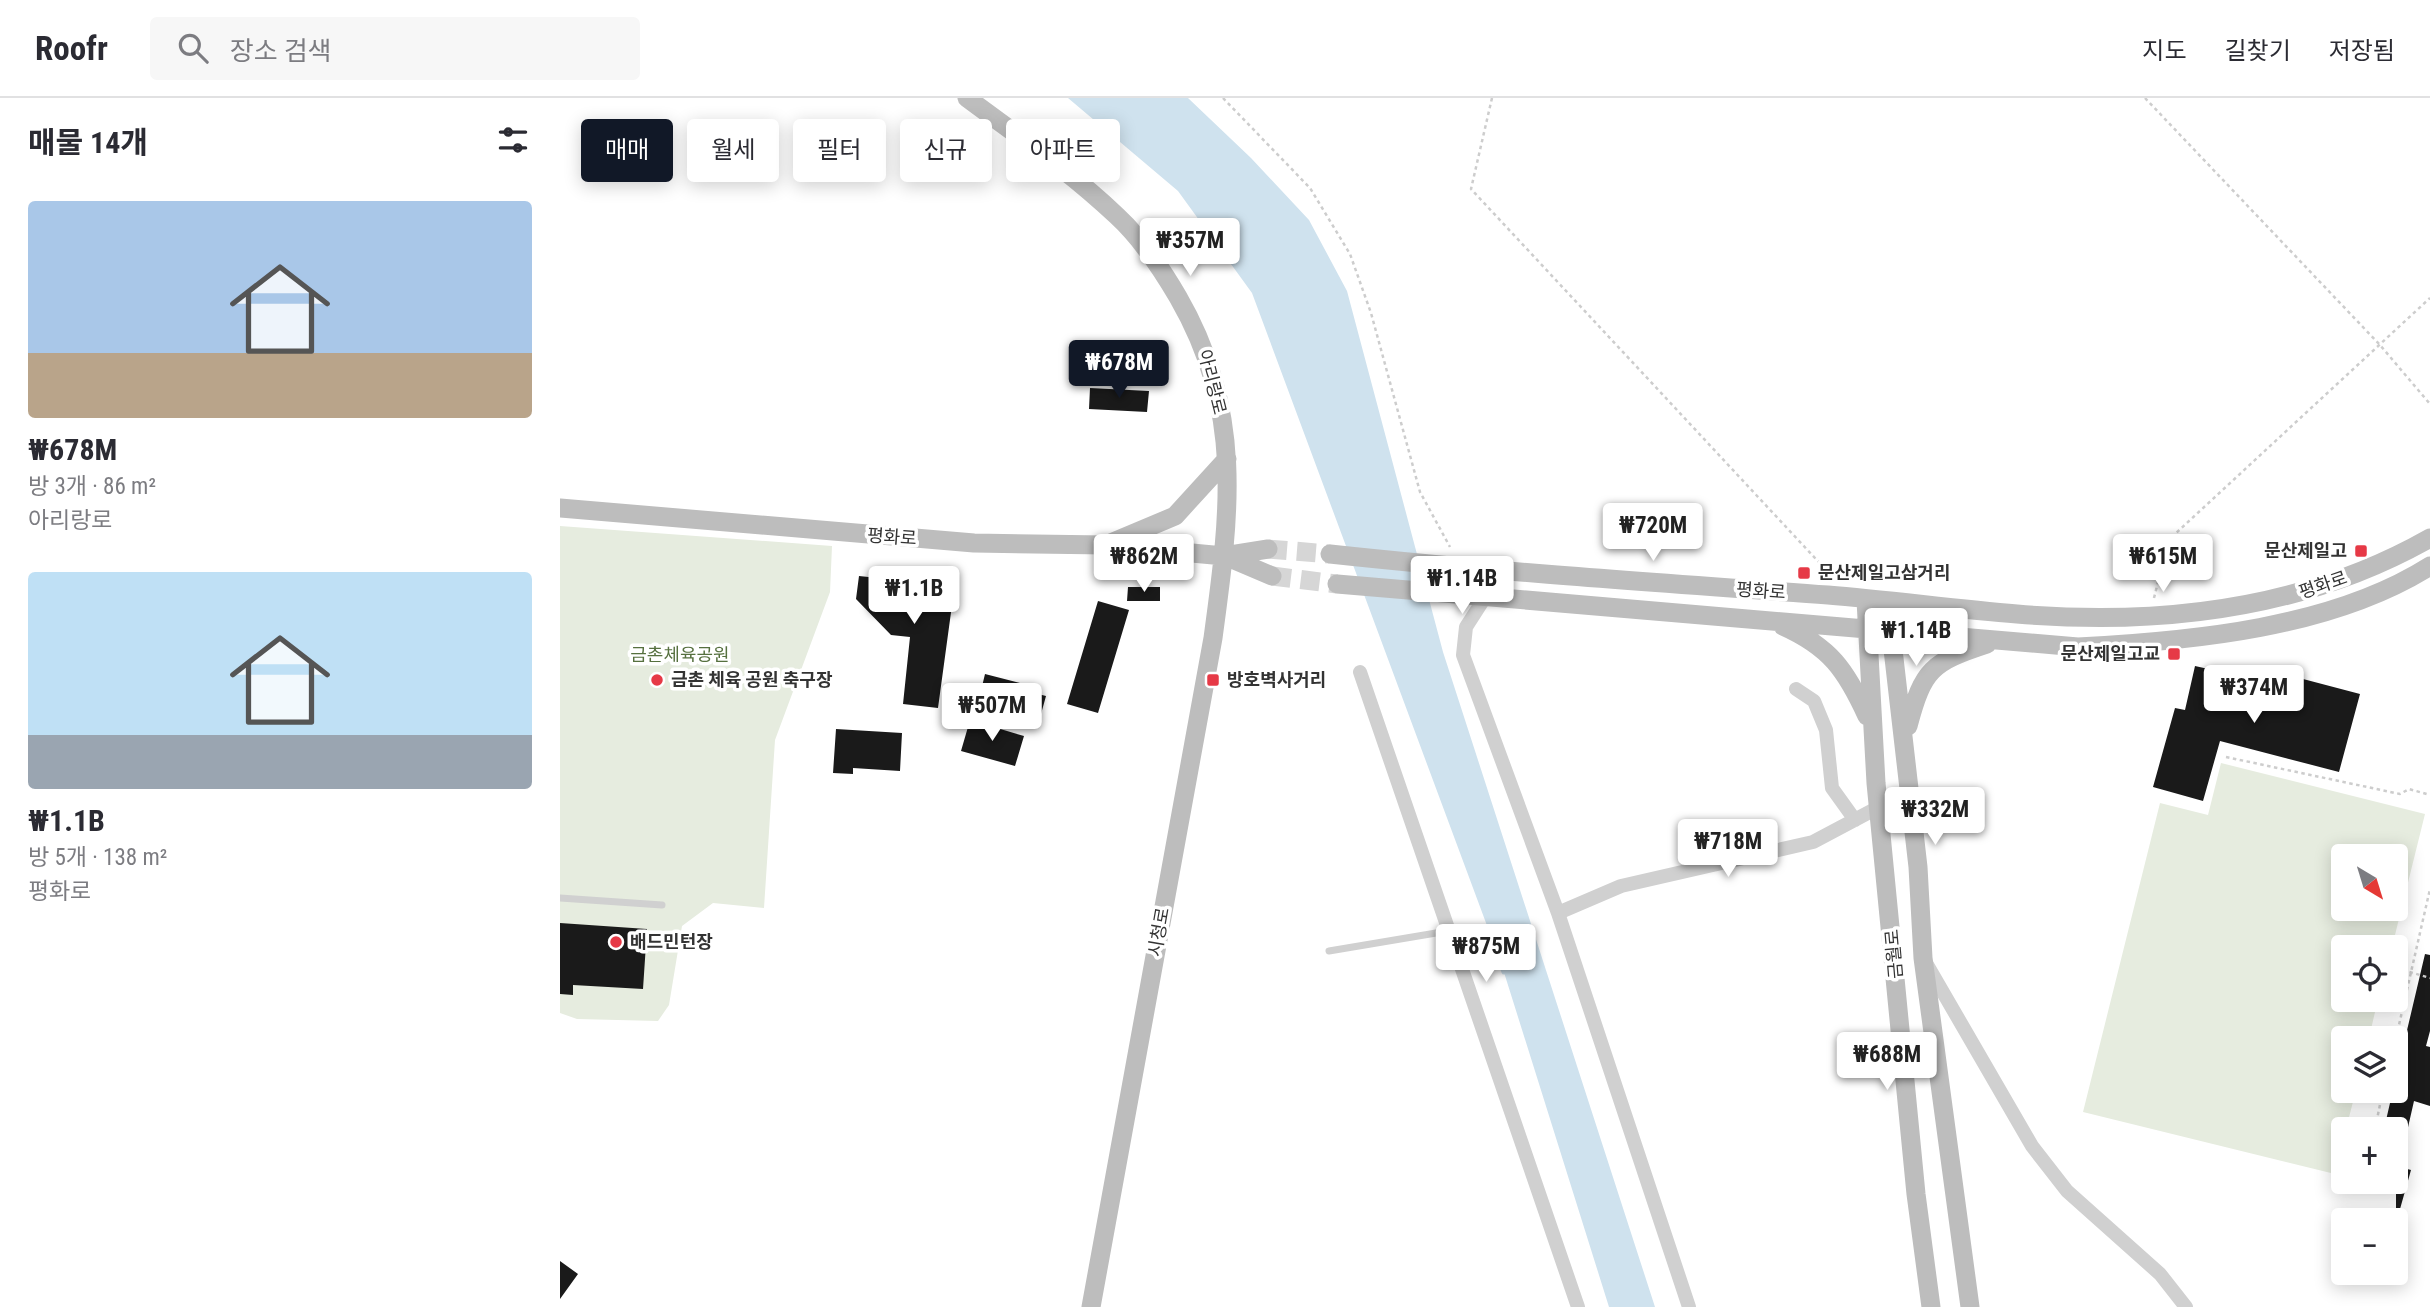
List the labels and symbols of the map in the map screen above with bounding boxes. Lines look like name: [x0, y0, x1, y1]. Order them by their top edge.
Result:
pin: ₩357M: [1141, 218, 1239, 278]
pin: ₩678M: [1070, 341, 1168, 400]
street label: 아리랑로: [1194, 347, 1231, 417]
pin: ₩720M: [1604, 504, 1702, 563]
street label: 평화로: [867, 524, 918, 549]
pin: ₩862M: [1095, 534, 1193, 594]
pin: ₩615M: [2114, 534, 2212, 594]
place label: 문산제일고: [2264, 540, 2347, 561]
marker: 문산제일고: [2353, 543, 2369, 559]
pin: ₩1.14B: [1405, 556, 1519, 616]
place label: 문산제일고삼거리: [1818, 562, 1950, 583]
marker: 문산제일고삼거리: [1796, 565, 1812, 581]
pin: ₩1.1B: [865, 566, 963, 626]
street label: 평화로: [2296, 567, 2350, 603]
street label: 평화로: [1736, 578, 1787, 603]
pin: ₩1.14B: [1859, 608, 1973, 668]
place label: 문산제일고교: [2061, 643, 2160, 664]
park label: 금촌체육공원: [630, 644, 730, 665]
marker: 문산제일고교: [2166, 646, 2182, 662]
pin: ₩374M: [2205, 666, 2303, 725]
place label: 금촌 체육 공원 축구장: [671, 669, 833, 690]
place label: 방호벽사거리: [1227, 669, 1326, 690]
marker: 금촌 체육 공원 축구장: [649, 672, 665, 688]
marker: 방호벽사거리: [1205, 672, 1221, 688]
pin: ₩507M: [943, 684, 1041, 743]
pin: ₩332M: [1886, 788, 1984, 847]
pin: ₩718M: [1679, 820, 1777, 879]
north arrow: [2331, 844, 2408, 920]
street label: 시청로: [1144, 906, 1173, 958]
pin: ₩875M: [1437, 924, 1535, 984]
street label: 금월로: [1881, 928, 1906, 980]
place label: 배드민턴장: [630, 931, 713, 952]
marker: 배드민턴장: [608, 934, 624, 950]
pin: ₩688M: [1838, 1032, 1936, 1092]

